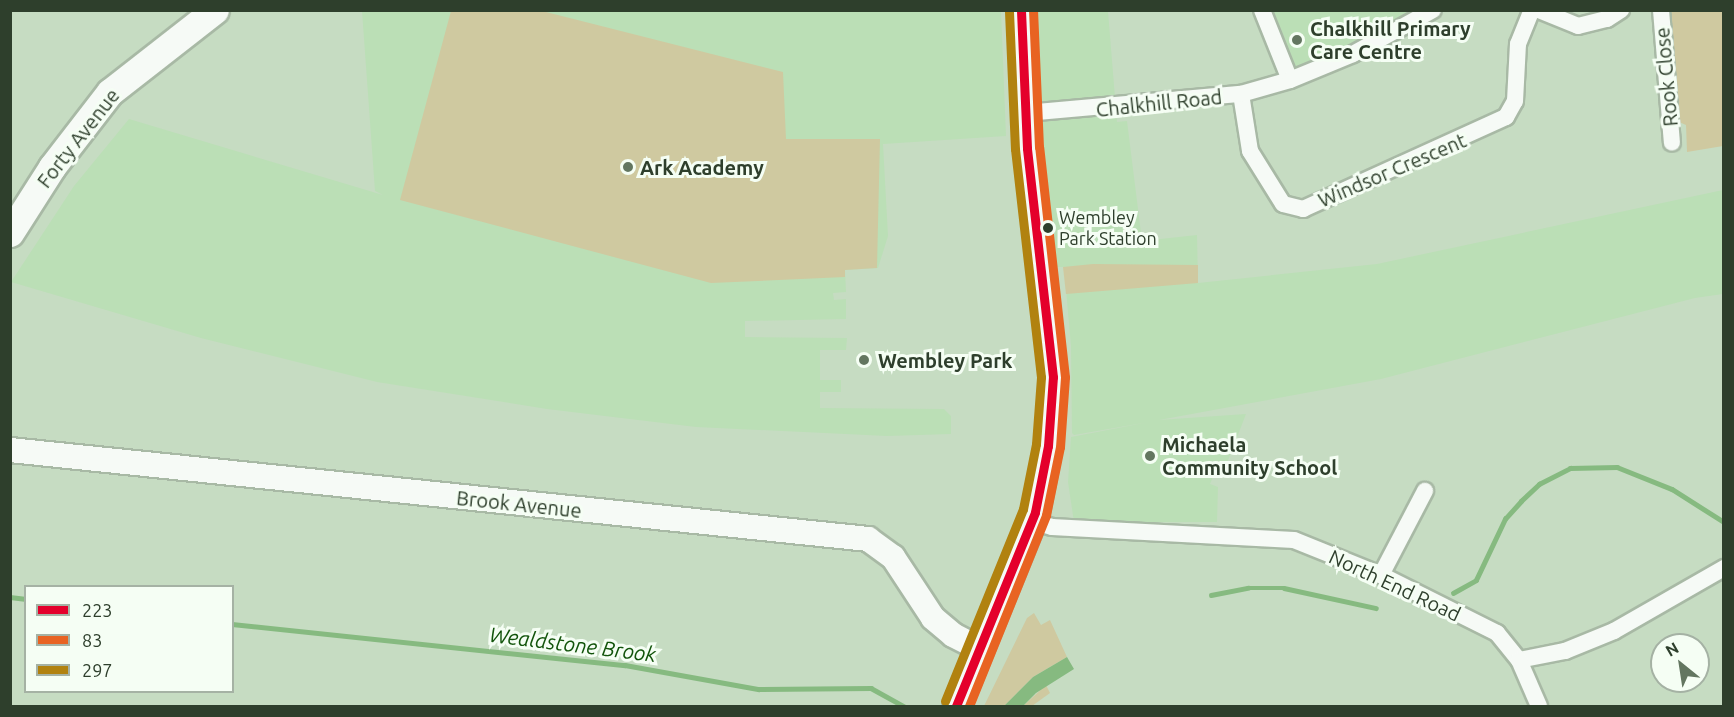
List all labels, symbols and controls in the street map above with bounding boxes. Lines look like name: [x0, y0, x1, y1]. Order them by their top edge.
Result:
place label: Chalkhill Primary Care Centre: [1310, 16, 1471, 63]
street label: Rook Close: [1650, 26, 1682, 128]
marker: Chalkhill Primary Care Centre: [1288, 31, 1306, 49]
street label: Forty Avenue: [32, 84, 124, 192]
street label: Chalkhill Road: [1095, 84, 1223, 122]
street label: Windsor Crescent: [1314, 128, 1470, 212]
place label: Ark Academy: [640, 155, 764, 179]
marker: Ark Academy: [621, 160, 635, 174]
place label: Wembley Park Station: [1059, 207, 1157, 250]
marker: Wembley Park Station: [1042, 222, 1054, 234]
place label: Wembley Park: [878, 348, 1013, 372]
marker: Wembley Park: [855, 351, 873, 369]
place label: Michaela Community School: [1162, 432, 1337, 479]
marker: Michaela Community School: [1143, 449, 1157, 463]
street label: Brook Avenue: [455, 485, 583, 523]
street label: North End Road: [1325, 544, 1465, 626]
legend: [24, 585, 234, 693]
text: 223: [82, 600, 112, 620]
water label: Wealdstone Brook: [488, 621, 658, 667]
text: 83: [82, 630, 102, 650]
north arrow: [1650, 633, 1710, 693]
text: N: [1662, 638, 1682, 660]
text: 297: [82, 660, 112, 680]

